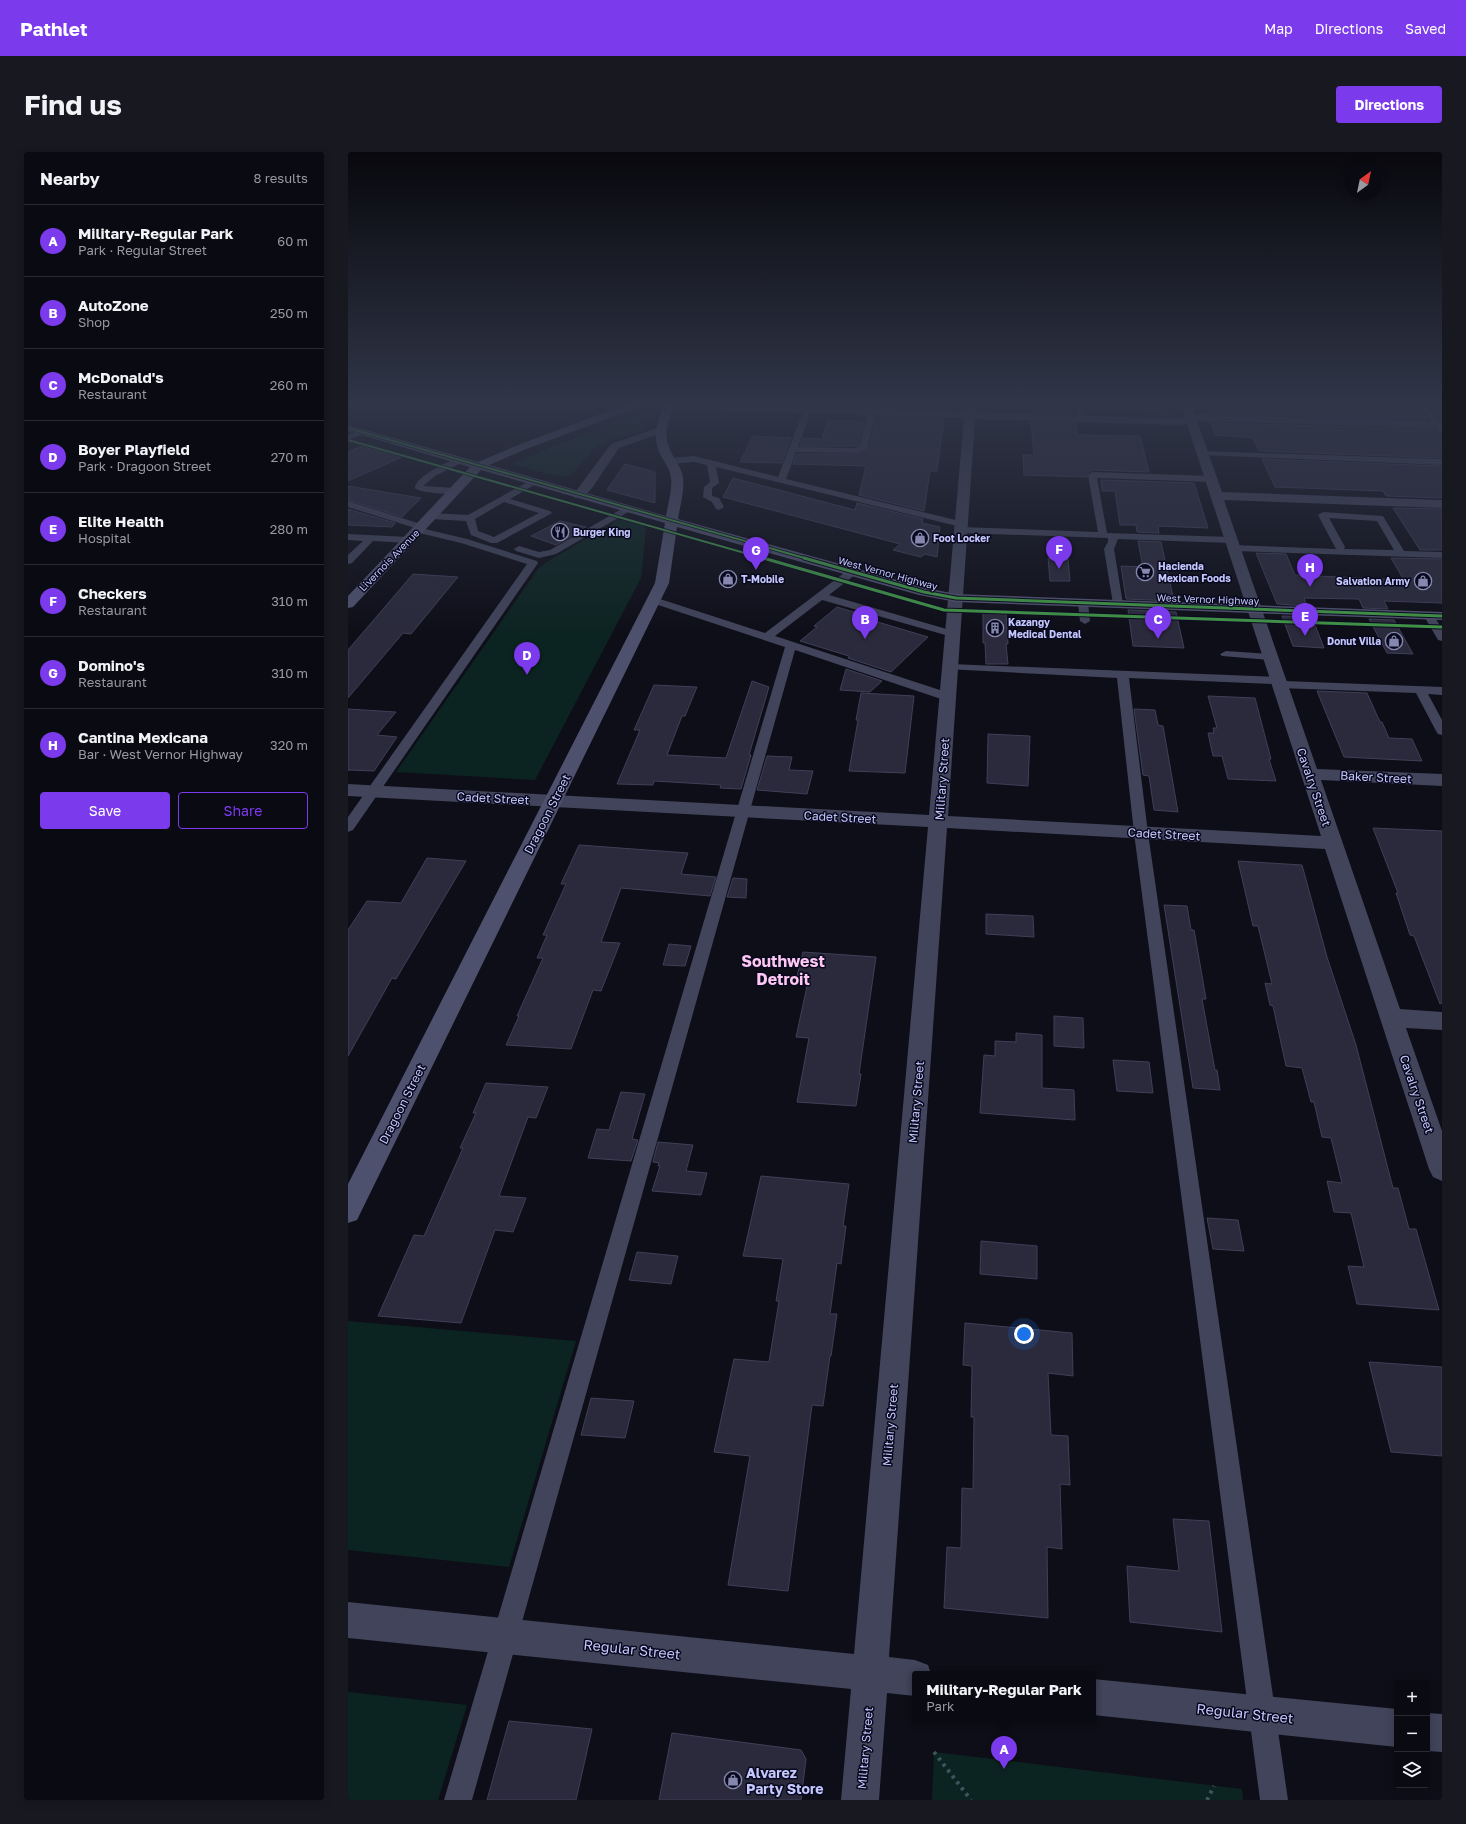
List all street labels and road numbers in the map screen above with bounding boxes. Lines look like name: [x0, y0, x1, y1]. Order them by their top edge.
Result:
street label: Livernois Avenue: [356, 526, 422, 593]
street label: West Vernor Highway: [837, 554, 939, 592]
street label: West Vernor Highway: [1157, 591, 1260, 607]
street label: Military Street: [932, 737, 952, 821]
street label: Cavalry Street: [1294, 746, 1334, 828]
street label: Baker Street: [1340, 768, 1412, 786]
street label: Dragoon Street: [520, 771, 574, 856]
street label: Cadet Street: [456, 789, 530, 807]
street label: Cadet Street: [803, 808, 877, 826]
street label: Cadet Street: [1127, 825, 1201, 843]
street label: Cavalry Street: [1397, 1053, 1437, 1135]
street label: Military Street: [905, 1060, 927, 1144]
street label: Dragoon Street: [375, 1061, 429, 1146]
street label: Military Street: [879, 1383, 901, 1467]
street label: Regular Street: [583, 1635, 681, 1663]
street label: Regular Street: [1196, 1699, 1294, 1727]
street label: Military Street: [854, 1706, 876, 1790]

